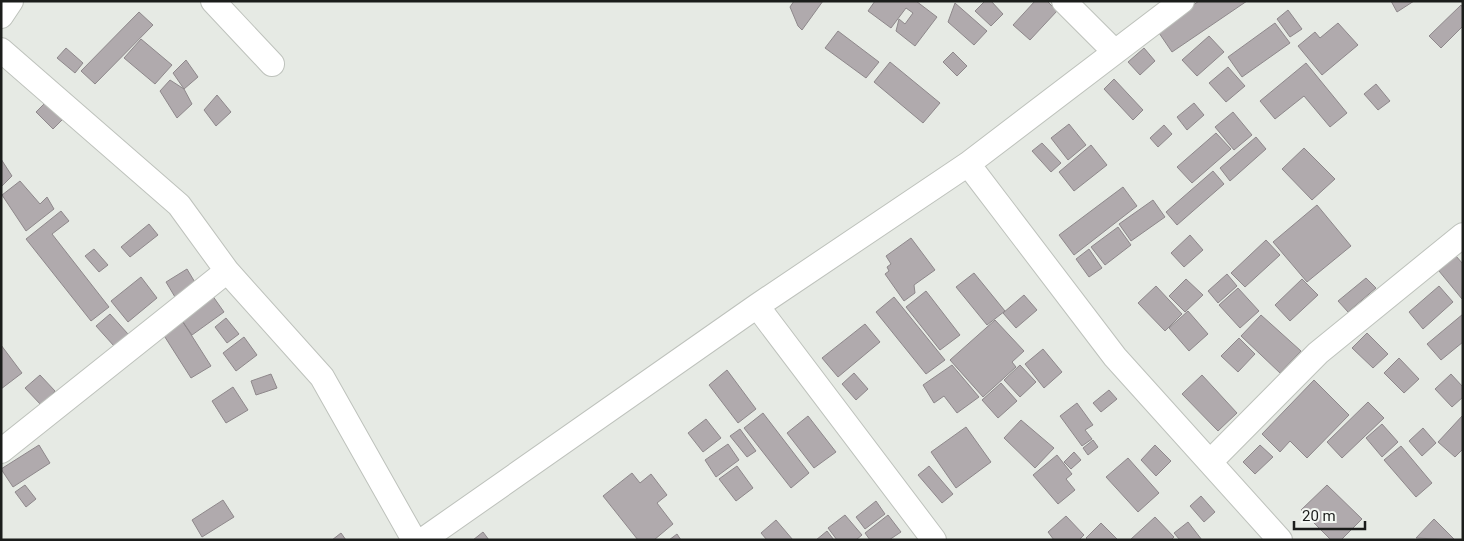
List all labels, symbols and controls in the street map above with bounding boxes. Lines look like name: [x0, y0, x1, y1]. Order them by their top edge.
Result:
scale bar: [1294, 498, 1365, 530]
text: 20 m: [1302, 507, 1336, 525]

